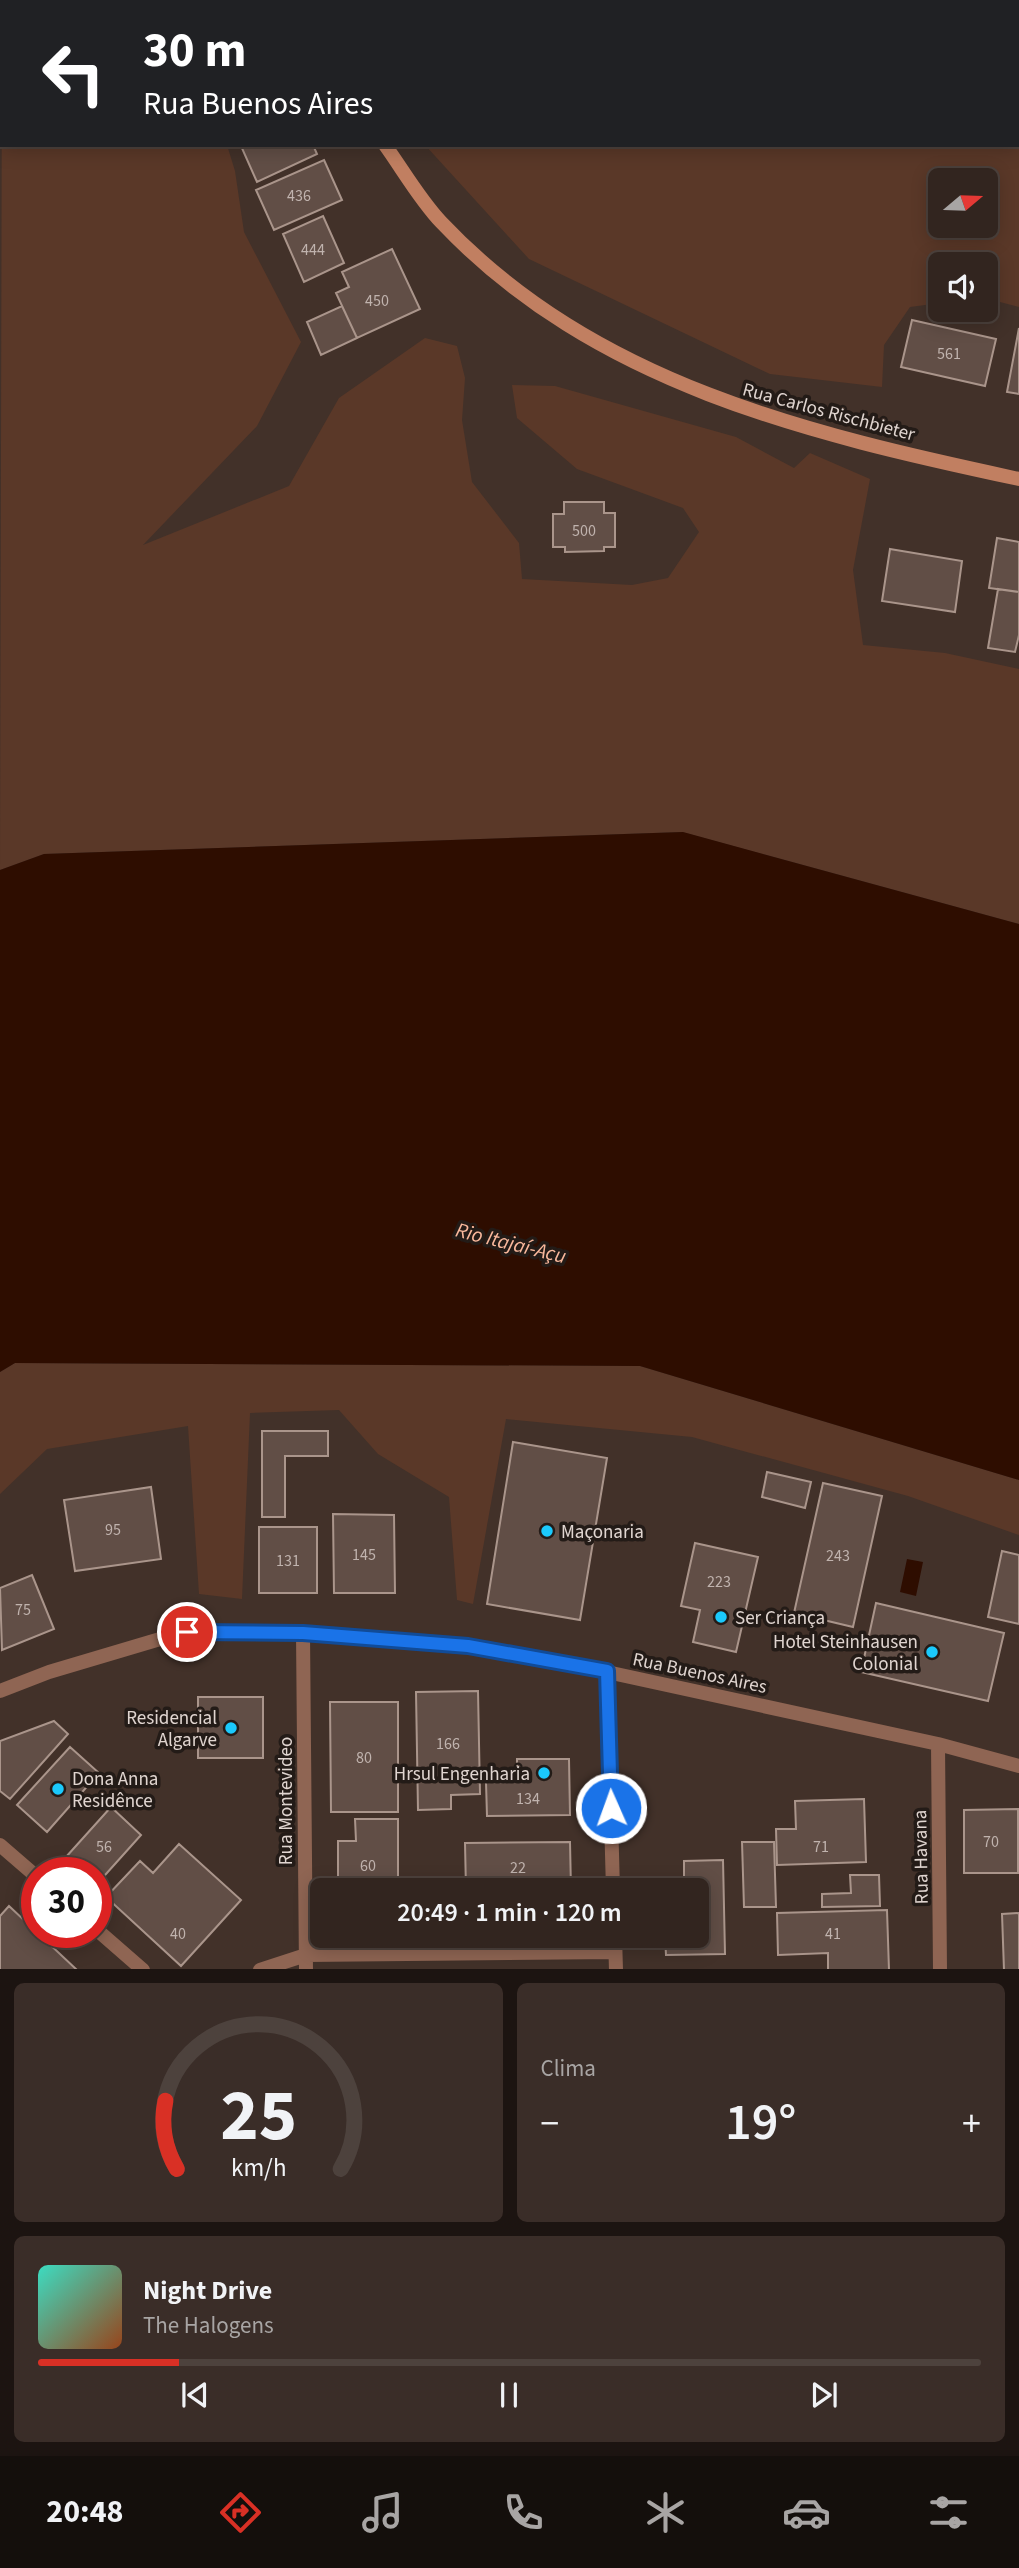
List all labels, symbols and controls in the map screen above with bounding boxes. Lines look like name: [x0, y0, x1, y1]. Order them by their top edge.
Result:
text: 30 m: [143, 16, 247, 86]
icon: left: [28, 28, 119, 119]
text: Rua Buenos Aires: [143, 81, 373, 127]
north arrow: [928, 168, 998, 238]
map controls: [928, 168, 998, 322]
house number: 436: [287, 185, 311, 207]
house number: 444: [301, 239, 325, 261]
button: sound: [928, 252, 998, 322]
house number: 450: [365, 290, 389, 312]
house number: 561: [937, 343, 961, 365]
street label: Rua Carlos Rischbieter: [739, 376, 918, 449]
house number: 500: [572, 520, 596, 542]
water label: Rio Itajaí-Açu: [453, 1215, 569, 1271]
house number: 95: [105, 1519, 121, 1541]
place label: Maçonaria: [561, 1519, 644, 1546]
marker: Maçonaria: [539, 1523, 555, 1539]
house number: 145: [352, 1544, 376, 1566]
house number: 243: [826, 1545, 850, 1567]
house number: 131: [276, 1550, 300, 1572]
house number: 223: [707, 1571, 731, 1593]
house number: 75: [15, 1599, 31, 1621]
pin: [157, 1602, 217, 1662]
place label: Ser Criança: [735, 1605, 825, 1632]
marker: Ser Criança: [713, 1609, 729, 1625]
icon: arrive: [168, 1613, 206, 1651]
place label: Hotel Steinhausen Colonial: [773, 1629, 918, 1678]
marker: Hotel Steinhausen Colonial: [924, 1644, 940, 1660]
street label: Rua Buenos Aires: [630, 1646, 769, 1701]
place label: Residencial Algarve: [126, 1705, 217, 1754]
marker: Residencial Algarve: [223, 1720, 239, 1736]
house number: 166: [436, 1733, 460, 1755]
street label: Rua Montevideo: [273, 1737, 300, 1865]
house number: 80: [356, 1747, 372, 1769]
place label: Hrsul Engenharia: [394, 1761, 530, 1788]
marker: Hrsul Engenharia: [536, 1765, 552, 1781]
place label: Dona Anna Residênce: [72, 1766, 158, 1815]
position arrow: [574, 1771, 648, 1845]
marker: Dona Anna Residênce: [50, 1781, 66, 1797]
house number: 134: [516, 1788, 540, 1810]
street label: Rua Havana: [907, 1809, 936, 1904]
house number: 70: [983, 1831, 999, 1853]
house number: 56: [96, 1836, 112, 1858]
house number: 71: [813, 1836, 829, 1858]
house number: 60: [360, 1855, 376, 1877]
speed limit sign: 30: [21, 1857, 112, 1948]
house number: 22: [510, 1857, 526, 1879]
text: 20:49 · 1 min · 120 m: [397, 1894, 622, 1931]
house number: 40: [170, 1923, 186, 1945]
house number: 41: [825, 1923, 841, 1945]
text: Clima: [541, 2052, 596, 2085]
text: 25: [220, 2064, 297, 2168]
text: 19°: [725, 2086, 796, 2160]
text: −: [541, 2097, 559, 2151]
text: +: [962, 2097, 981, 2151]
text: km/h: [231, 2149, 286, 2185]
text: Night Drive: [143, 2272, 272, 2309]
text: The Halogens: [143, 2309, 274, 2342]
icon: previous: [176, 2376, 214, 2414]
icon: pause: [490, 2376, 528, 2414]
icon: next: [805, 2376, 843, 2414]
icon: directions: [216, 2488, 265, 2537]
icon: music: [358, 2488, 407, 2537]
icon: phone: [499, 2488, 548, 2537]
icon: climate: [641, 2488, 690, 2537]
icon: car: [782, 2488, 831, 2537]
icon: filters: [924, 2488, 973, 2537]
text: 20:48: [46, 2489, 123, 2535]

